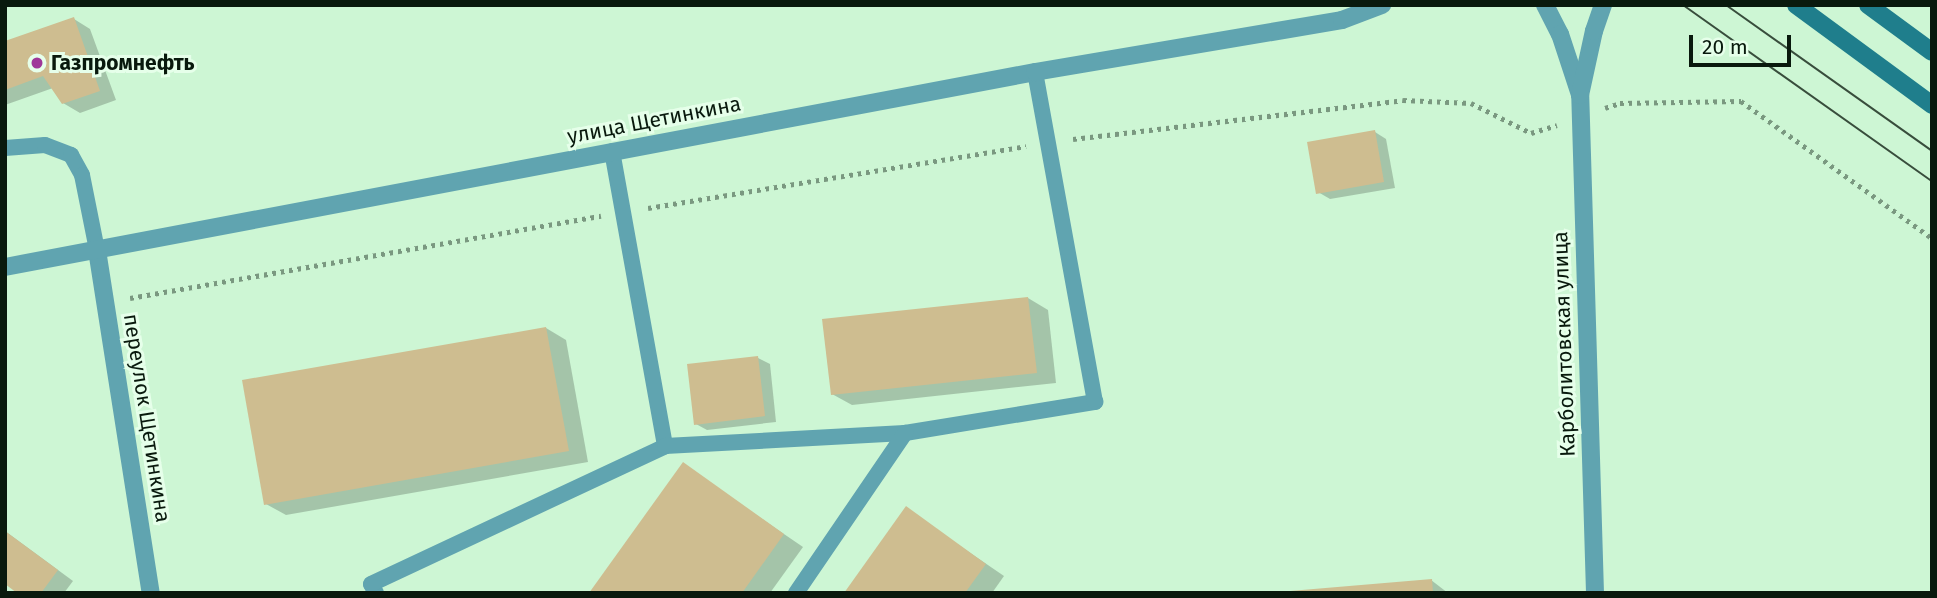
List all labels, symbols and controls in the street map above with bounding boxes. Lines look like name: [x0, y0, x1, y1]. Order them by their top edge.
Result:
scale bar: [1692, 21, 1794, 65]
text: 20 m: [1702, 34, 1748, 60]
place label: Газпромнефть: [51, 50, 195, 76]
marker: Газпромнефть: [29, 55, 45, 71]
street label: улица Щетинкина: [565, 91, 743, 149]
street label: Карболитовская улица: [1547, 231, 1581, 457]
street label: переулок Щетинкина: [118, 312, 176, 524]

